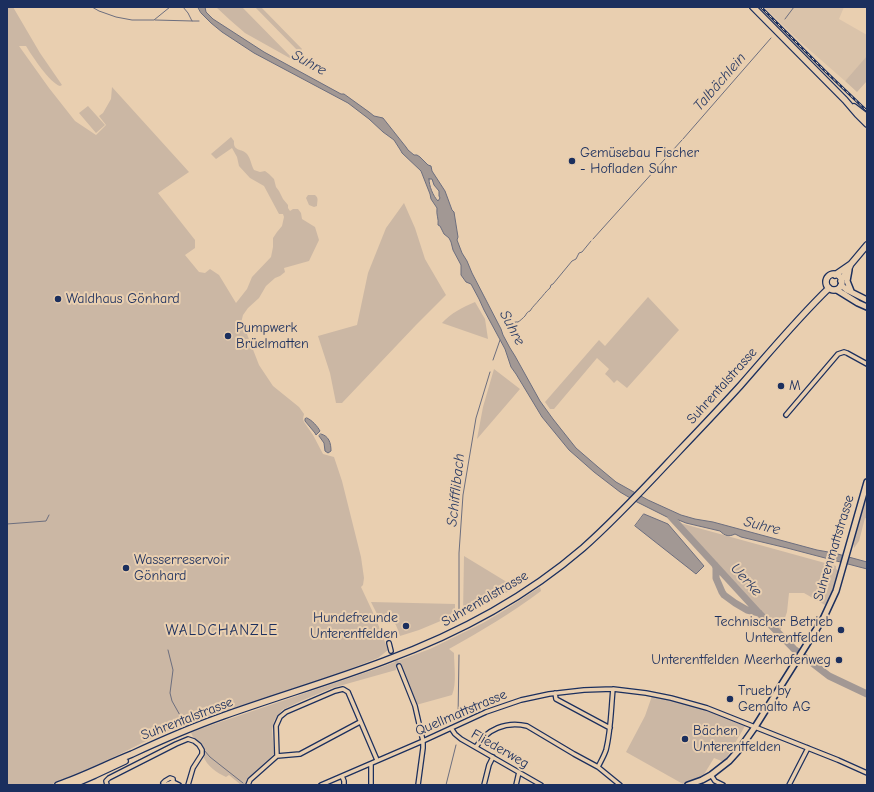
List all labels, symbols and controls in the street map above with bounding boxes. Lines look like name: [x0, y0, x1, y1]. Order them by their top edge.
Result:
water label: Suhre: [288, 46, 330, 80]
water label: Talbächlein: [690, 49, 750, 115]
place label: Gemüsebau Fischer - Hofladen Suhr: [580, 145, 699, 178]
marker: Gemüsebau Fischer - Hofladen Suhr: [567, 156, 577, 166]
place label: Waldhaus Gönhard: [66, 291, 180, 307]
marker: Waldhaus Gönhard: [53, 294, 63, 304]
water label: Suhre: [495, 307, 529, 349]
place label: Pumpwerk Brüelmatten: [236, 320, 309, 352]
marker: Pumpwerk Brüelmatten: [223, 331, 233, 341]
street label: Suhrentalstrasse: [683, 344, 761, 428]
place label: M: [789, 378, 801, 394]
marker: M: [776, 381, 786, 391]
water label: Schifflibach: [443, 453, 469, 527]
street label: Suhrenmattstrasse: [810, 493, 858, 603]
water label: Suhre: [742, 513, 782, 539]
place label: Wasserreservoir Gönhard: [134, 552, 229, 584]
water label: Uerke: [726, 560, 766, 600]
marker: Wasserreservoir Gönhard: [121, 563, 131, 573]
street label: Suhrentalstrasse: [439, 567, 531, 631]
place label: Hundefreunde Unterentfelden: [310, 610, 398, 642]
place label: Technischer Betrieb Unterentfelden: [714, 614, 833, 646]
marker: Hundefreunde Unterentfelden: [401, 621, 411, 631]
district label: WALDCHANZLE: [166, 622, 278, 640]
marker: Technischer Betrieb Unterentfelden: [836, 625, 846, 635]
place label: Unterentfelden Meerhafenweg: [651, 652, 831, 668]
marker: Unterentfelden Meerhafenweg: [834, 655, 844, 665]
place label: Trueb by Gemalto AG: [738, 683, 811, 716]
street label: Quellmattstrasse: [413, 686, 509, 740]
street label: Suhrentalstrasse: [139, 694, 235, 744]
marker: Trueb by Gemalto AG: [725, 694, 735, 704]
place label: Bächen Unterentfelden: [693, 723, 781, 756]
street label: Fliederweg: [468, 726, 532, 772]
marker: Bächen Unterentfelden: [680, 734, 690, 744]

